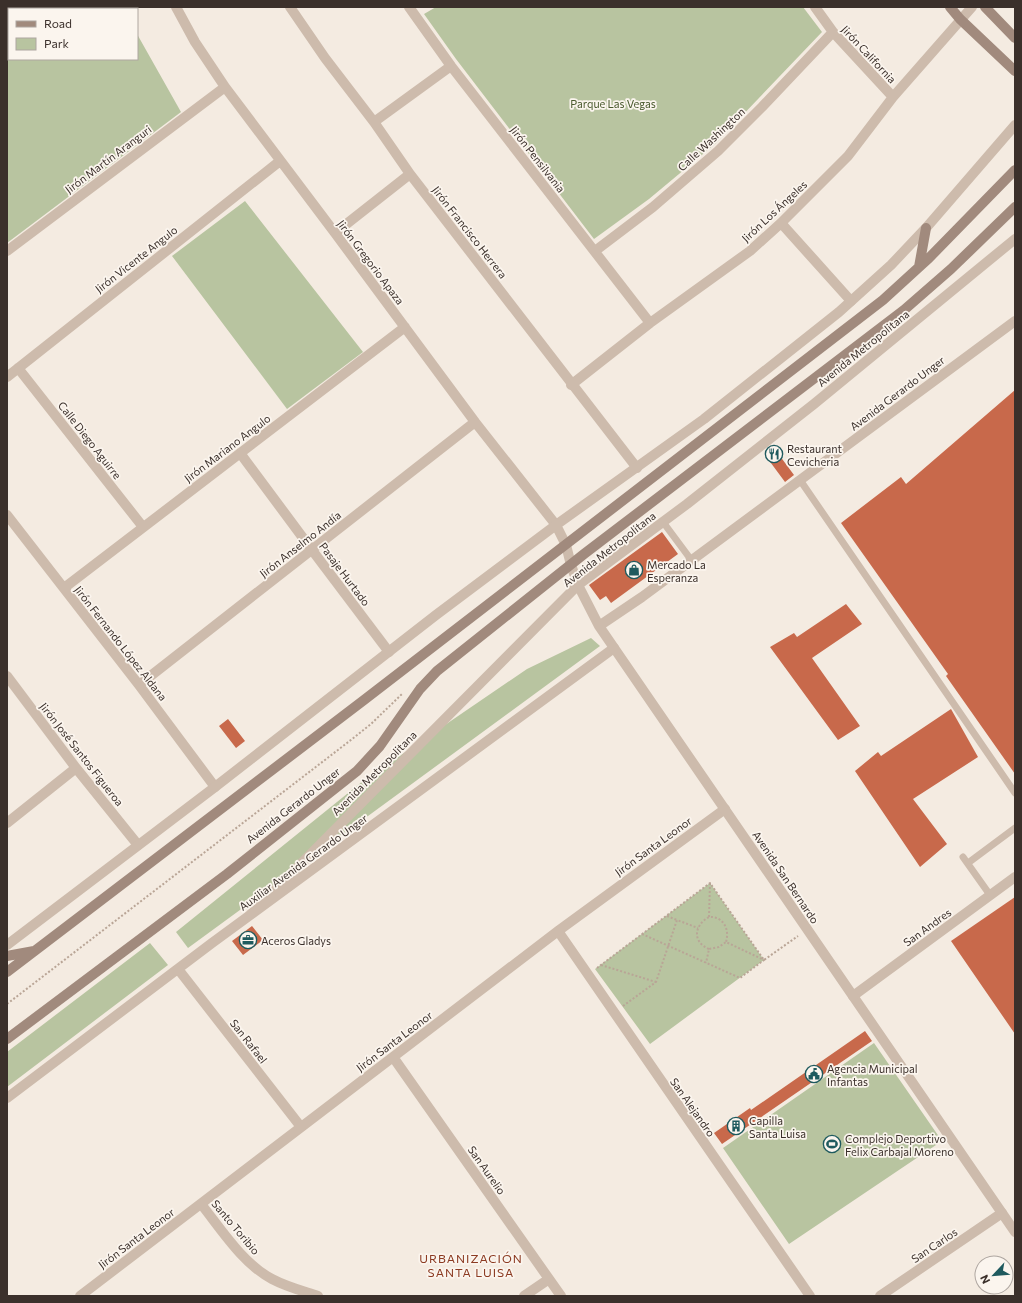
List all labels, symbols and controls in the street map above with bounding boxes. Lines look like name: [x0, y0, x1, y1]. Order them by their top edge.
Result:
legend: [8, 8, 138, 60]
text: Road: [44, 16, 72, 30]
street label: Jirón California: [838, 22, 899, 86]
text: Park: [44, 36, 70, 50]
park label: Parque Las Vegas: [570, 97, 656, 110]
street label: Calle Washington: [675, 105, 747, 173]
street label: Jirón Martín Aranguri: [62, 122, 154, 197]
street label: Jirón Pensilvania: [507, 123, 568, 195]
street label: Jirón Los Ángeles: [738, 177, 810, 245]
street label: Jirón Francisco Herrera: [429, 183, 510, 281]
street label: Jirón Gregorio Apaza: [334, 217, 407, 308]
street label: Jirón Vicente Angulo: [92, 223, 181, 296]
street label: Avenida Metropolitana: [814, 307, 912, 389]
street label: Avenida Gerardo Unger: [847, 353, 947, 433]
street label: Calle Diego Aguirre: [56, 399, 124, 481]
street label: Jirón Mariano Angulo: [181, 411, 274, 486]
place label: Restaurant Cevicheria: [787, 442, 843, 468]
restaurant icon: Restaurant Cevicheria: [764, 444, 784, 464]
street label: Jirón Anselmo Andía: [257, 508, 344, 581]
street label: Avenida Metropolitana: [560, 509, 658, 589]
street label: Pasaje Hurtado: [317, 540, 373, 609]
place label: Mercado La Esperanza: [647, 558, 706, 584]
shop icon: Mercado La Esperanza: [624, 560, 644, 580]
street label: Jirón Fernando López Aldana: [71, 583, 170, 704]
street label: Jirón José Santos Figueroa: [37, 700, 126, 809]
street label: Avenida Metropolitana: [329, 728, 419, 818]
street label: Avenida Gerardo Unger: [244, 764, 343, 846]
street label: Auxiliar Avenida Gerardo Unger: [236, 811, 370, 913]
street label: Jirón Santa Leonor: [612, 813, 695, 879]
street label: Avenida San Bernardo: [750, 828, 822, 926]
street label: San Andres: [901, 905, 953, 949]
office icon: Aceros Gladys: [238, 930, 258, 950]
place label: Aceros Gladys: [261, 934, 331, 947]
street label: Jirón Santa Leonor: [353, 1008, 436, 1075]
street label: San Rafael: [228, 1016, 270, 1066]
place label: Agencia Municipal Infantas: [827, 1062, 918, 1088]
public building icon: Agencia Municipal Infantas: [804, 1064, 824, 1084]
street label: San Alejandro: [668, 1075, 718, 1139]
place label: Capilla Santa Luisa: [749, 1114, 806, 1140]
building icon: Capilla Santa Luisa: [726, 1116, 746, 1136]
place label: Complejo Deportivo Felix Carbajal Moreno: [845, 1132, 954, 1158]
sports icon: Complejo Deportivo Felix Carbajal Moreno: [822, 1134, 842, 1154]
street label: San Aurelio: [465, 1143, 509, 1197]
street label: Santo Toribio: [209, 1197, 263, 1257]
street label: Jirón Santa Leonor: [95, 1205, 178, 1272]
street label: San Carlos: [909, 1225, 959, 1265]
district label: URBANIZACIÓN SANTA LUISA: [419, 1251, 523, 1279]
north arrow: [974, 1255, 1014, 1295]
text: N: [977, 1273, 992, 1286]

